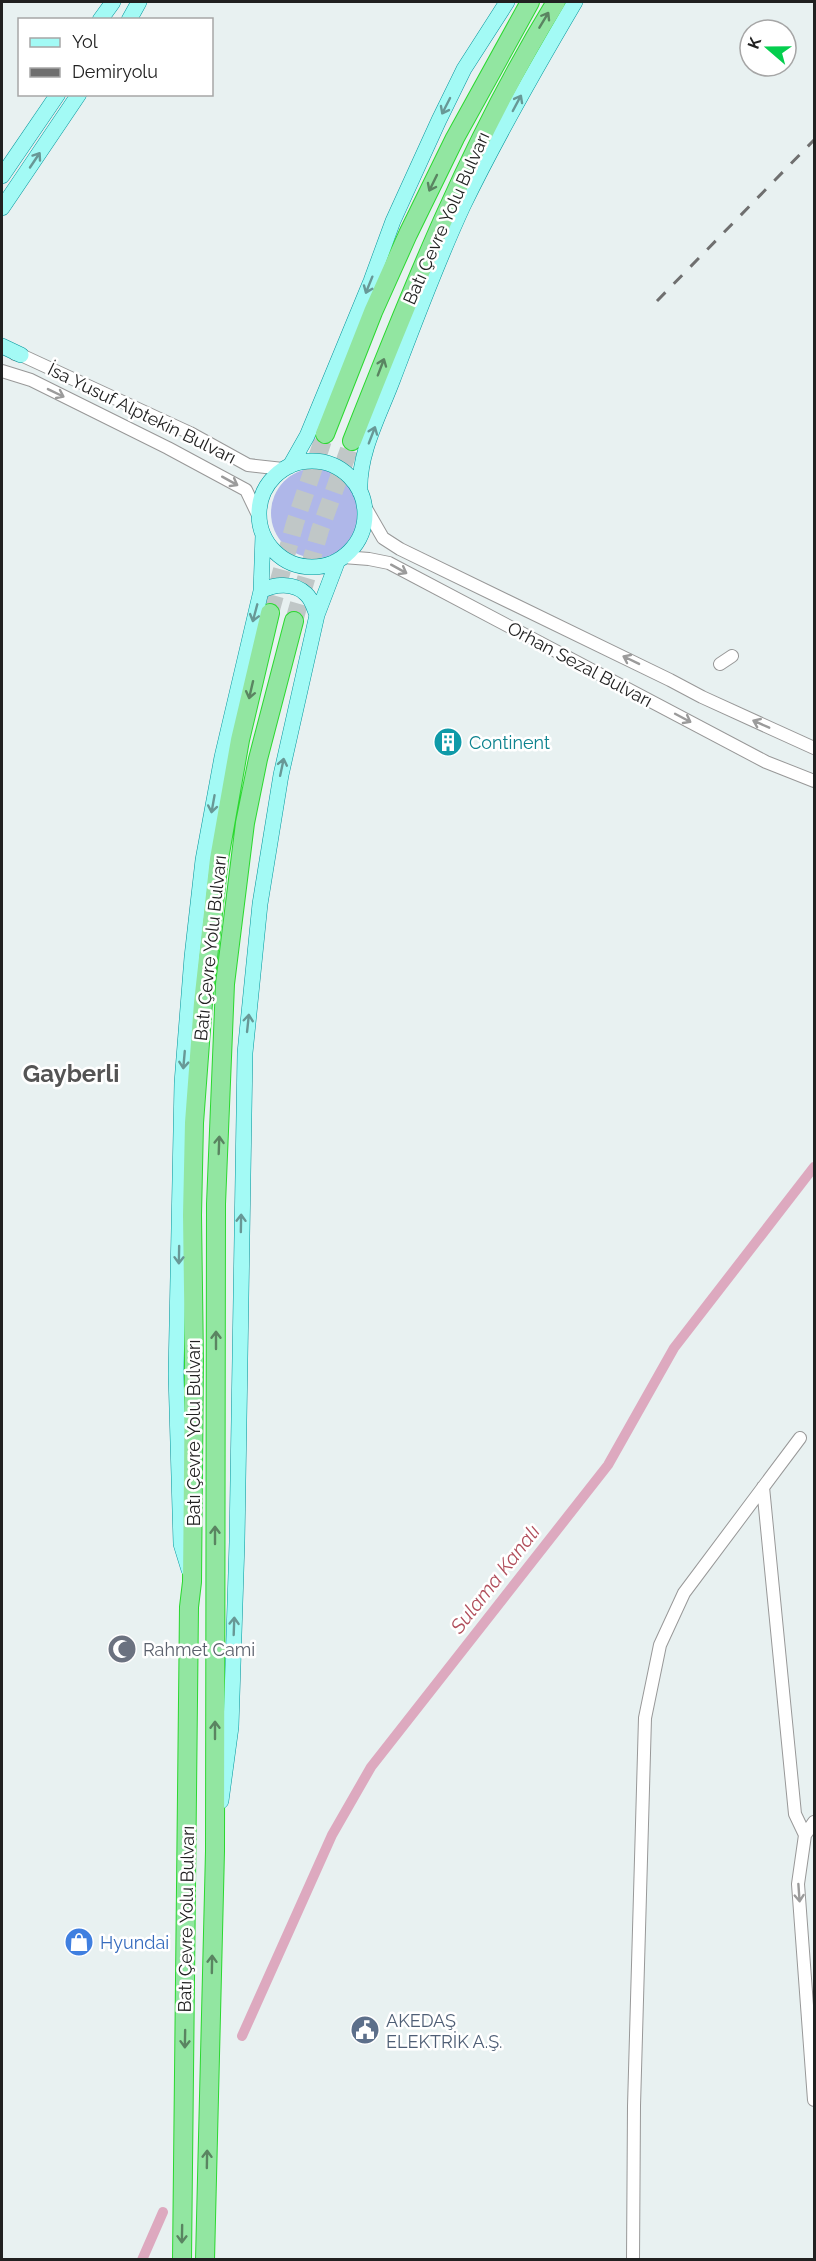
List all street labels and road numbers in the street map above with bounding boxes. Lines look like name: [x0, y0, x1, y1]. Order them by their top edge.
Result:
street label: Batı Çevre Yolu Bulvarı: [398, 128, 494, 308]
street label: İsa Yusuf Alptekin Bulvarı: [44, 358, 240, 468]
street label: Orhan Sezal Bulvarı: [504, 617, 656, 711]
street label: Batı Çevre Yolu Bulvarı: [190, 854, 230, 1042]
street label: Batı Çevre Yolu Bulvarı: [183, 1340, 204, 1526]
street label: Batı Çevre Yolu Bulvarı: [174, 1825, 198, 2013]

